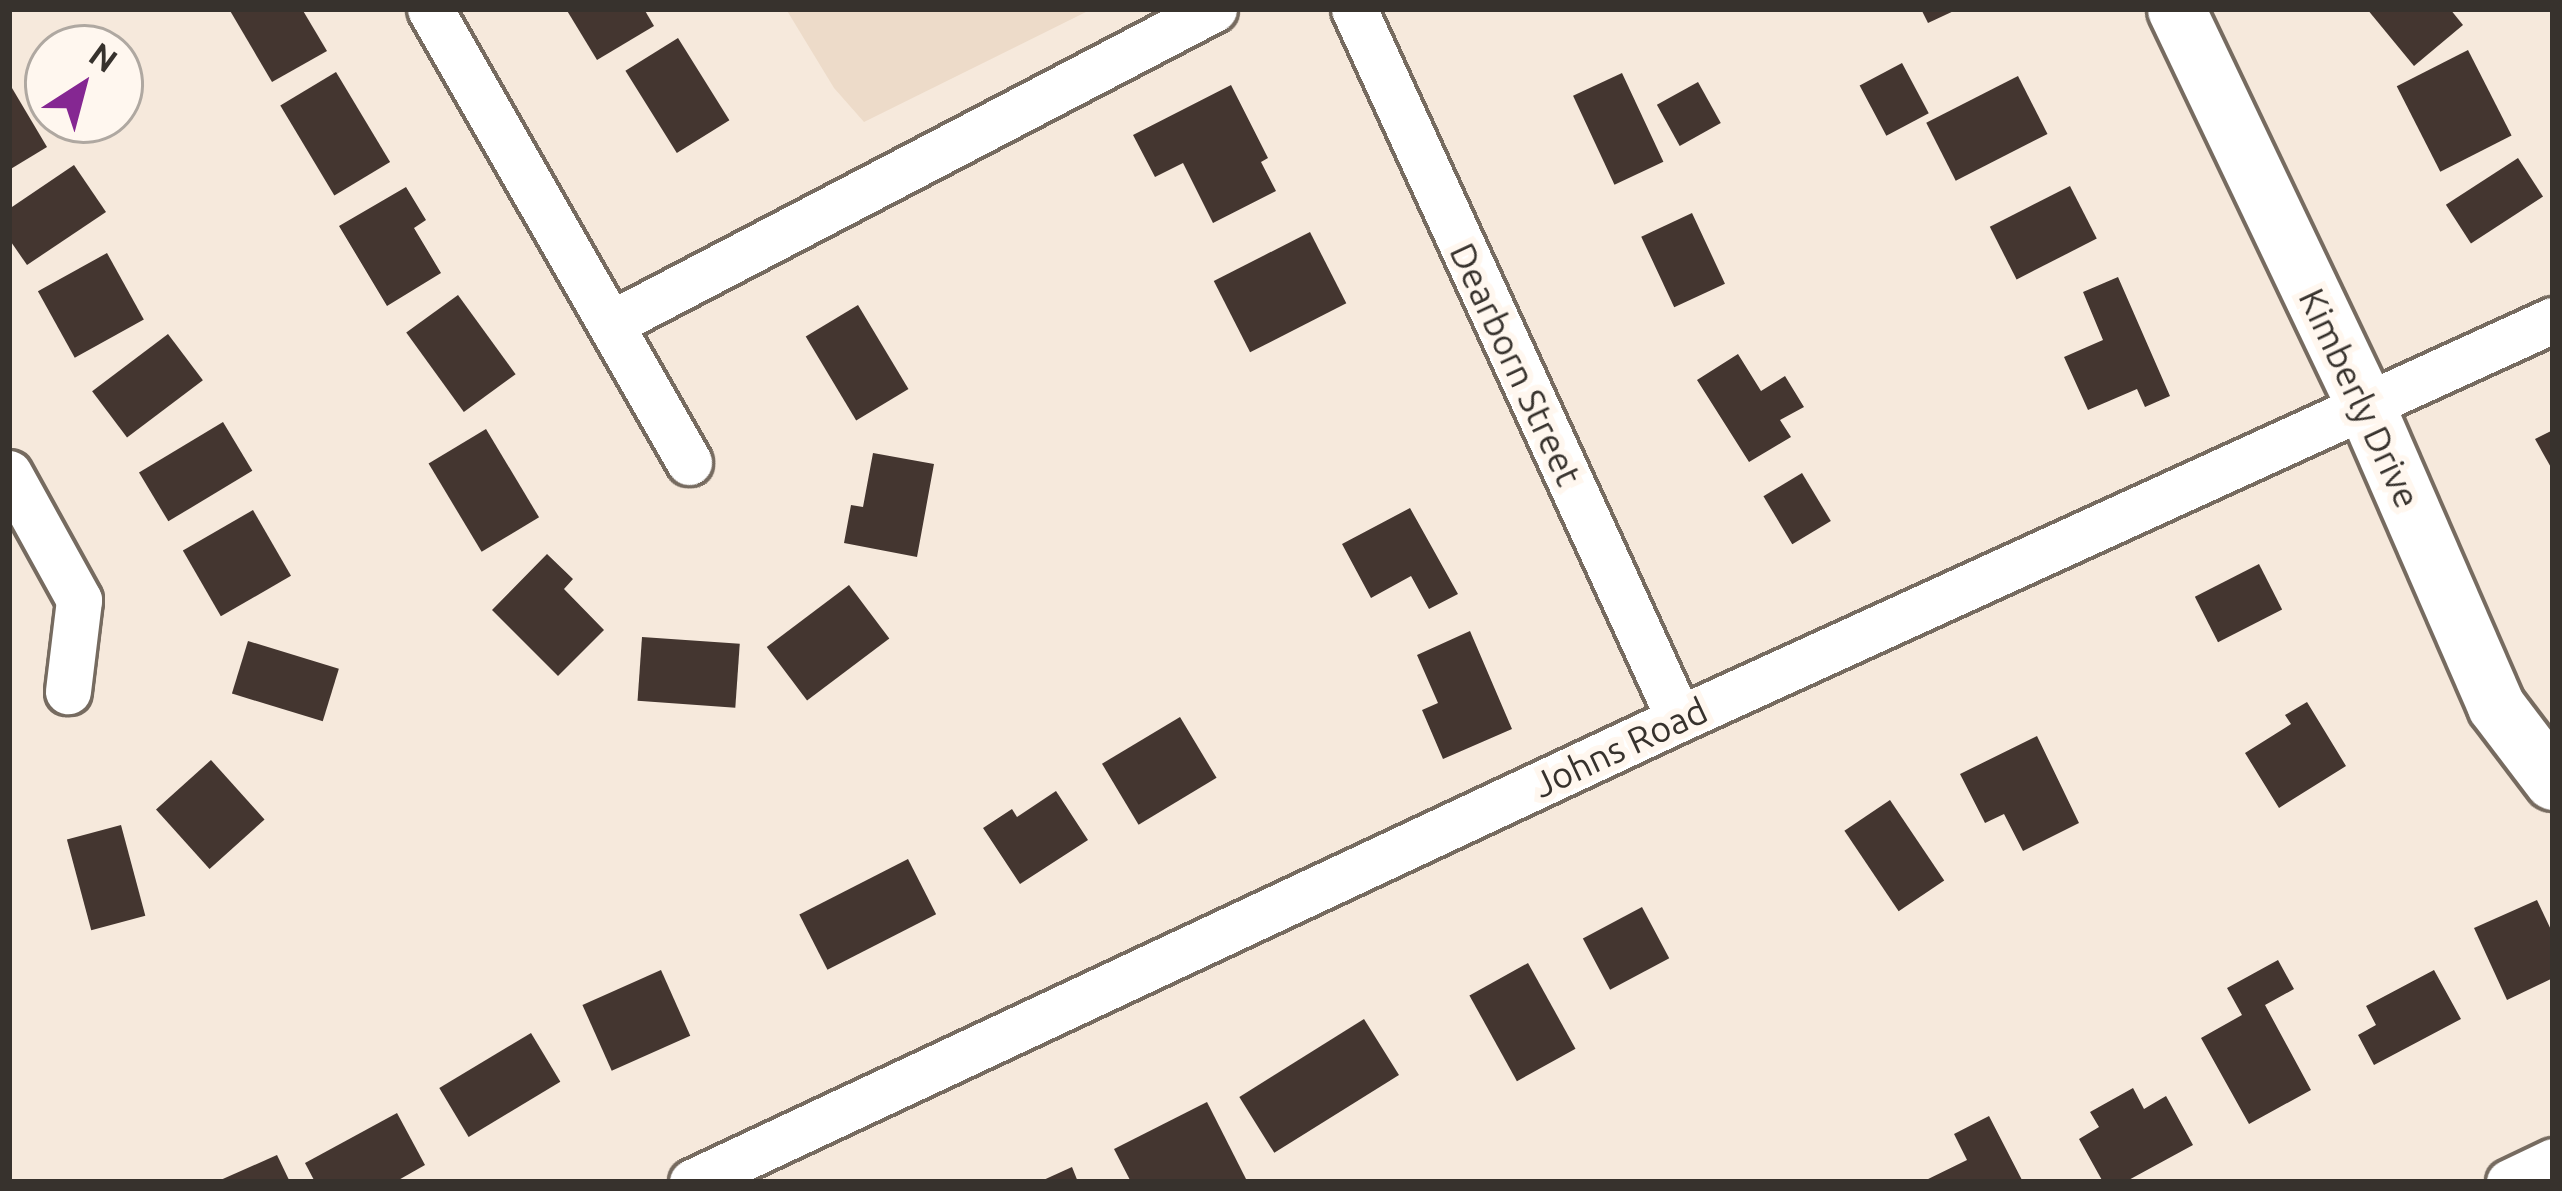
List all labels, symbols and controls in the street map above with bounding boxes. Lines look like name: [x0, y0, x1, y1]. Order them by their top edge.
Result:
north arrow: [24, 24, 144, 144]
text: N: [83, 35, 125, 79]
street label: Dearborn Street: [1441, 236, 1591, 492]
street label: Kimberly Drive: [2290, 281, 2430, 515]
street label: Johns Road: [1526, 688, 1714, 806]

